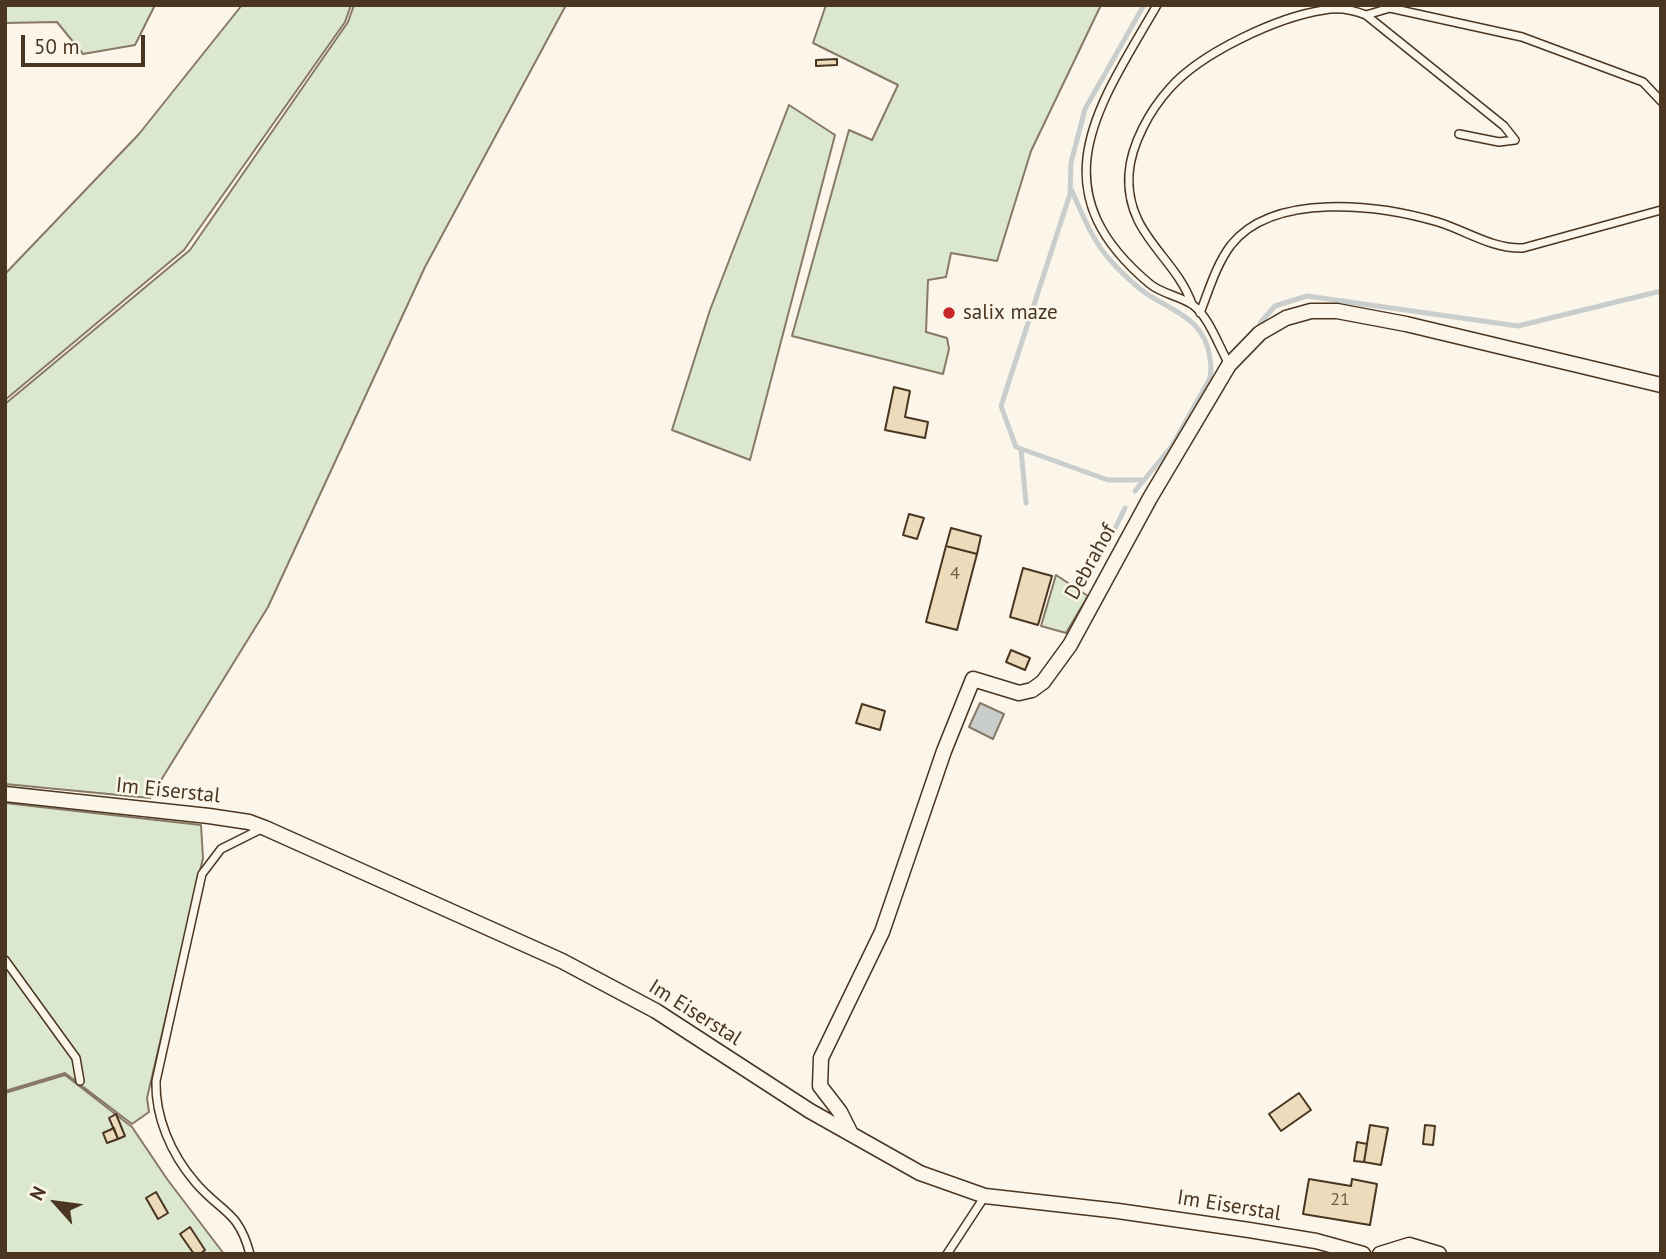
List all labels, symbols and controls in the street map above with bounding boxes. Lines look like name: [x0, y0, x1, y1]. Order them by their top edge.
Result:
scale bar: [24, 21, 149, 65]
text: 50 m: [34, 33, 80, 60]
place label: salix maze: [963, 300, 1058, 326]
marker: salix maze: [941, 305, 957, 321]
street label: Debrahof: [1060, 520, 1122, 604]
house number: 4: [950, 563, 960, 585]
street label: Im Eiserstal: [115, 773, 221, 809]
street label: Im Eiserstal: [644, 975, 746, 1051]
north arrow: [21, 1168, 91, 1238]
text: N: [24, 1182, 51, 1204]
street label: Im Eiserstal: [1175, 1185, 1283, 1227]
house number: 21: [1330, 1189, 1350, 1211]

